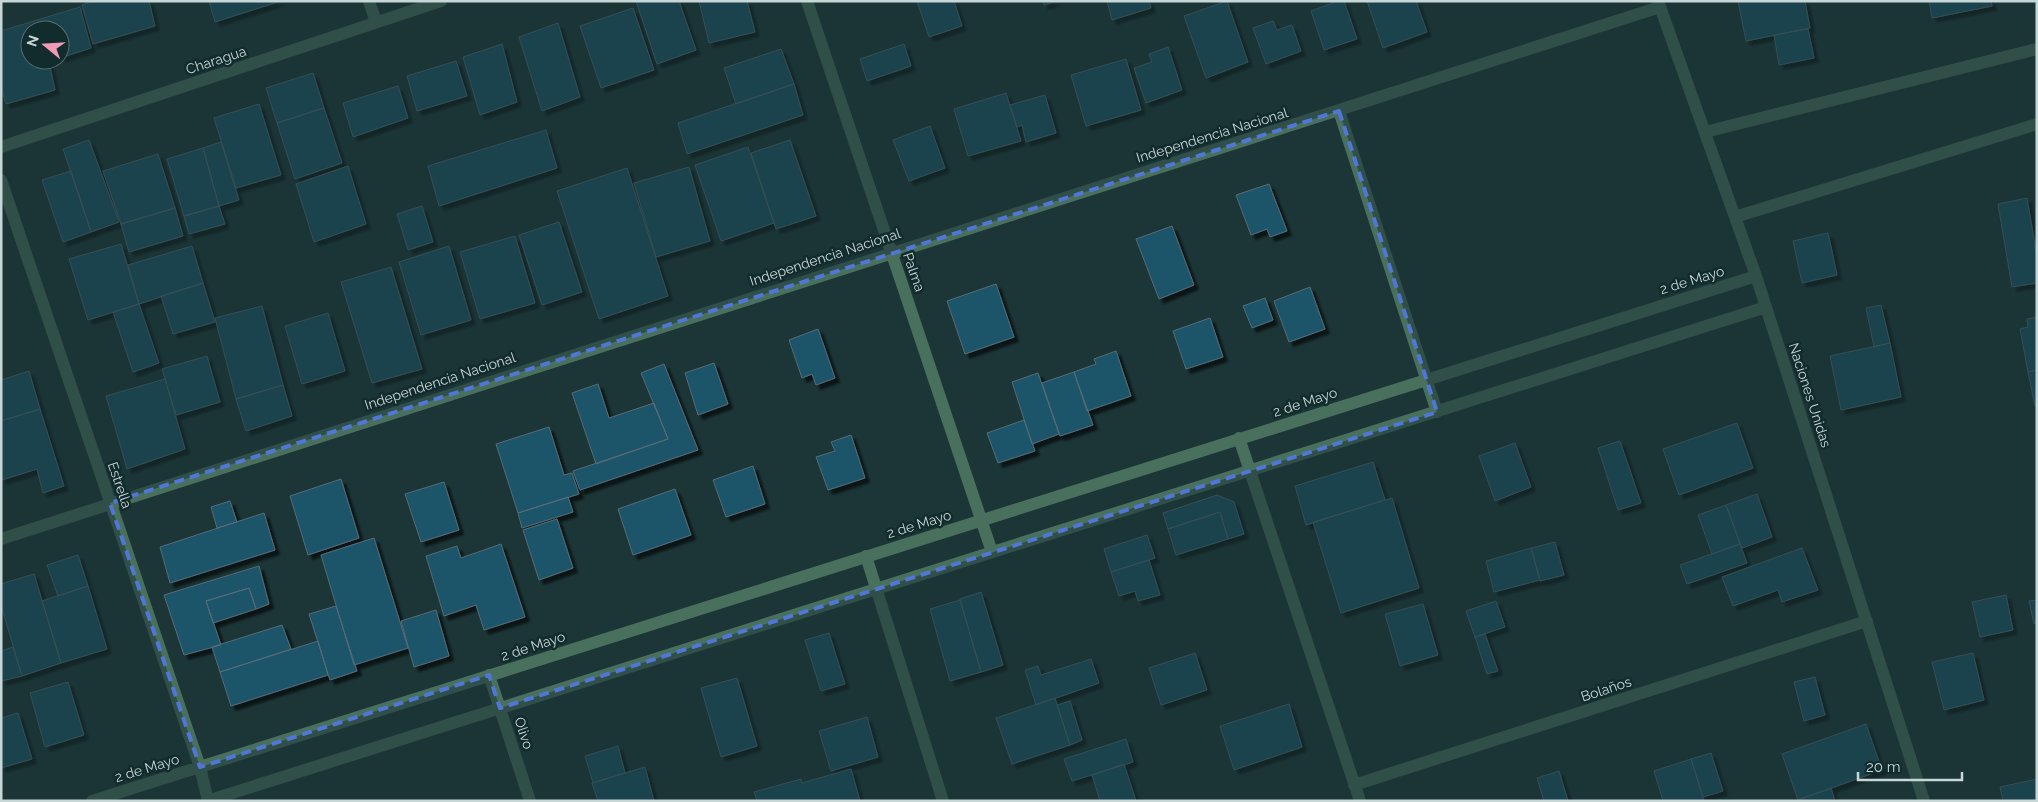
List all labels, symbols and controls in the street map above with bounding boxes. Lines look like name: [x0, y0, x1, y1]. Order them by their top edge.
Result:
north arrow: [20, 20, 70, 70]
text: N: [23, 33, 42, 49]
street label: Charagua: [184, 43, 248, 77]
street label: Independencia Nacional: [1134, 104, 1290, 166]
street label: Independencia Nacional: [748, 225, 903, 289]
street label: Palma: [900, 250, 928, 294]
street label: 2 de Mayo: [1658, 263, 1726, 297]
street label: Naciones Unidas: [1786, 341, 1835, 450]
street label: Independencia Nacional: [363, 349, 518, 413]
street label: 2 de Mayo: [1271, 384, 1339, 420]
street label: Estrella: [105, 460, 135, 510]
street label: 2 de Mayo: [885, 507, 953, 541]
street label: 2 de Mayo: [499, 628, 567, 664]
street label: Bolaños: [1579, 673, 1634, 705]
street label: Olivo: [511, 715, 537, 751]
scale bar: [1858, 750, 1962, 782]
street label: 2 de Mayo: [113, 751, 181, 785]
text: 20 m: [1866, 758, 1901, 776]

